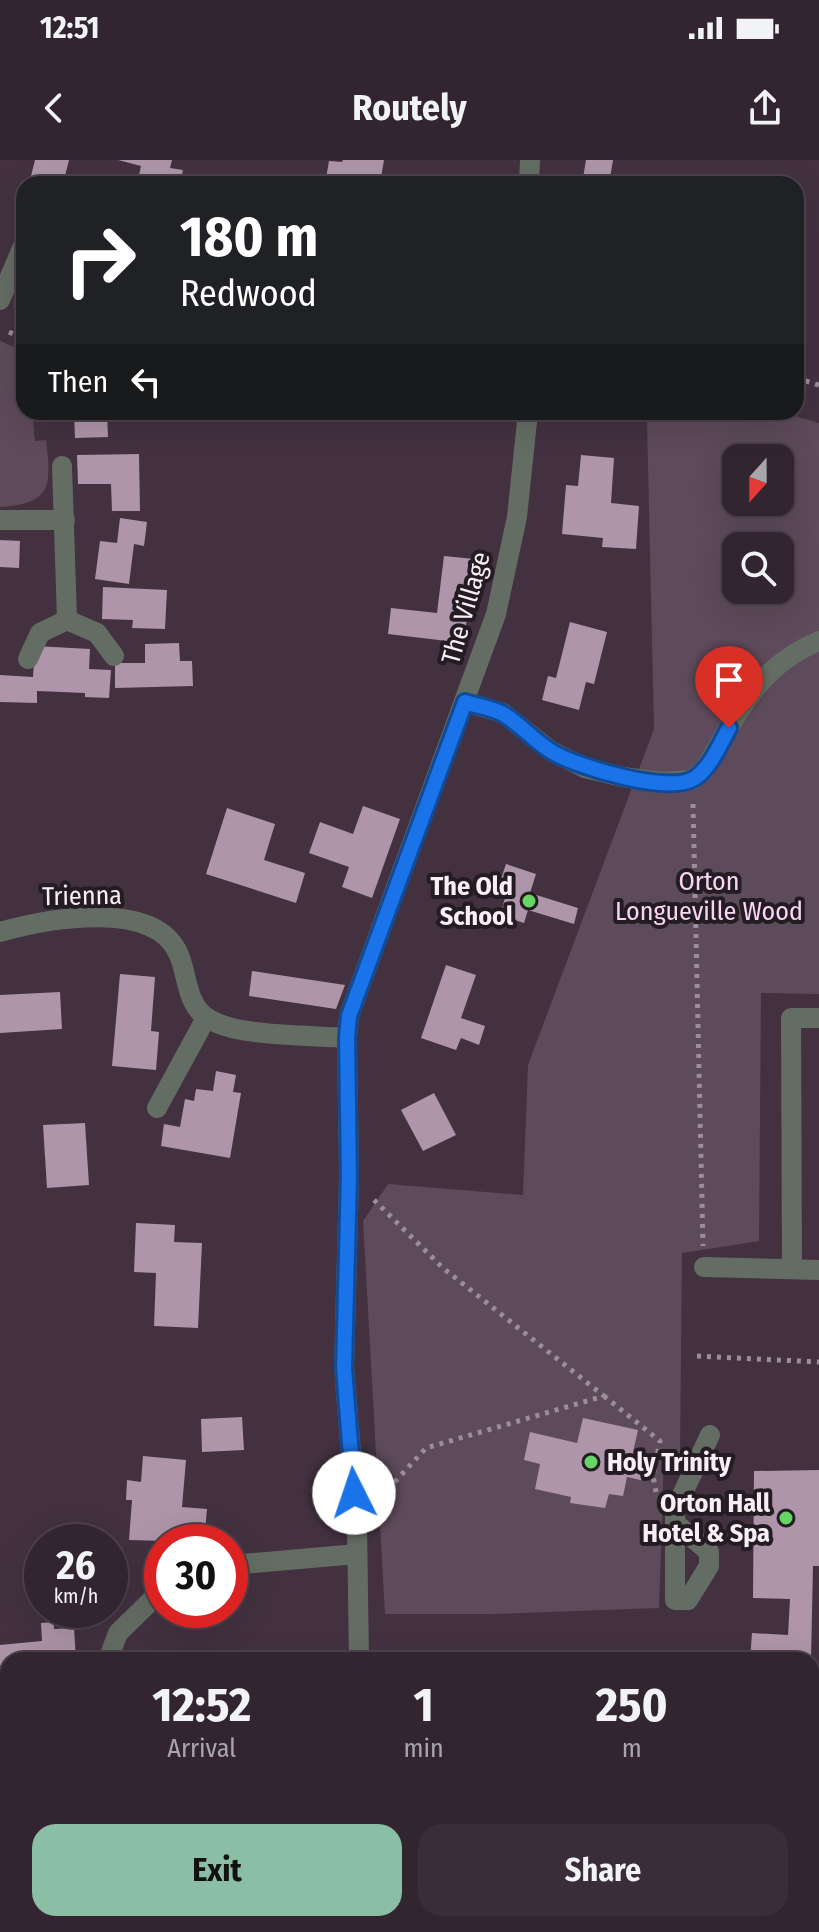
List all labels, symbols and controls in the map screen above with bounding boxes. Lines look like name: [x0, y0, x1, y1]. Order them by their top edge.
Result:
text: 12:51: [40, 10, 100, 46]
icon: back: [32, 86, 76, 130]
text: Routely: [352, 86, 467, 130]
icon: share: [743, 86, 787, 130]
text: 180 m: [180, 204, 318, 271]
icon: right: [48, 208, 152, 312]
text: Redwood: [180, 272, 317, 316]
icon: left: [124, 360, 168, 404]
text: Then: [48, 364, 108, 400]
north arrow: [722, 444, 794, 516]
map controls: [722, 444, 794, 604]
button: search: [722, 532, 794, 604]
street label: The Village: [435, 548, 497, 668]
pin: [695, 646, 763, 728]
icon: arrive: [707, 658, 751, 702]
park label: Orton Longueville Wood: [615, 866, 803, 927]
place label: The Old School: [431, 871, 514, 932]
street label: Trienna: [42, 880, 122, 912]
marker: The Old School: [520, 892, 538, 910]
place label: Holy Trinity: [607, 1447, 732, 1478]
position arrow: [312, 1451, 396, 1535]
marker: Holy Trinity: [582, 1453, 600, 1471]
place label: Orton Hall Hotel & Spa: [642, 1488, 771, 1549]
marker: Orton Hall Hotel & Spa: [777, 1509, 795, 1527]
speed limit sign: 30: [144, 1524, 248, 1628]
text: 26: [56, 1542, 96, 1590]
text: km/h: [54, 1584, 98, 1608]
text: 12:52: [152, 1676, 251, 1734]
text: 1: [413, 1676, 434, 1734]
text: 250: [596, 1676, 668, 1734]
text: Arrival: [167, 1733, 236, 1764]
text: min: [403, 1733, 444, 1764]
text: m: [622, 1733, 642, 1764]
button: Exit: [32, 1824, 402, 1916]
button: Share: [418, 1824, 788, 1916]

